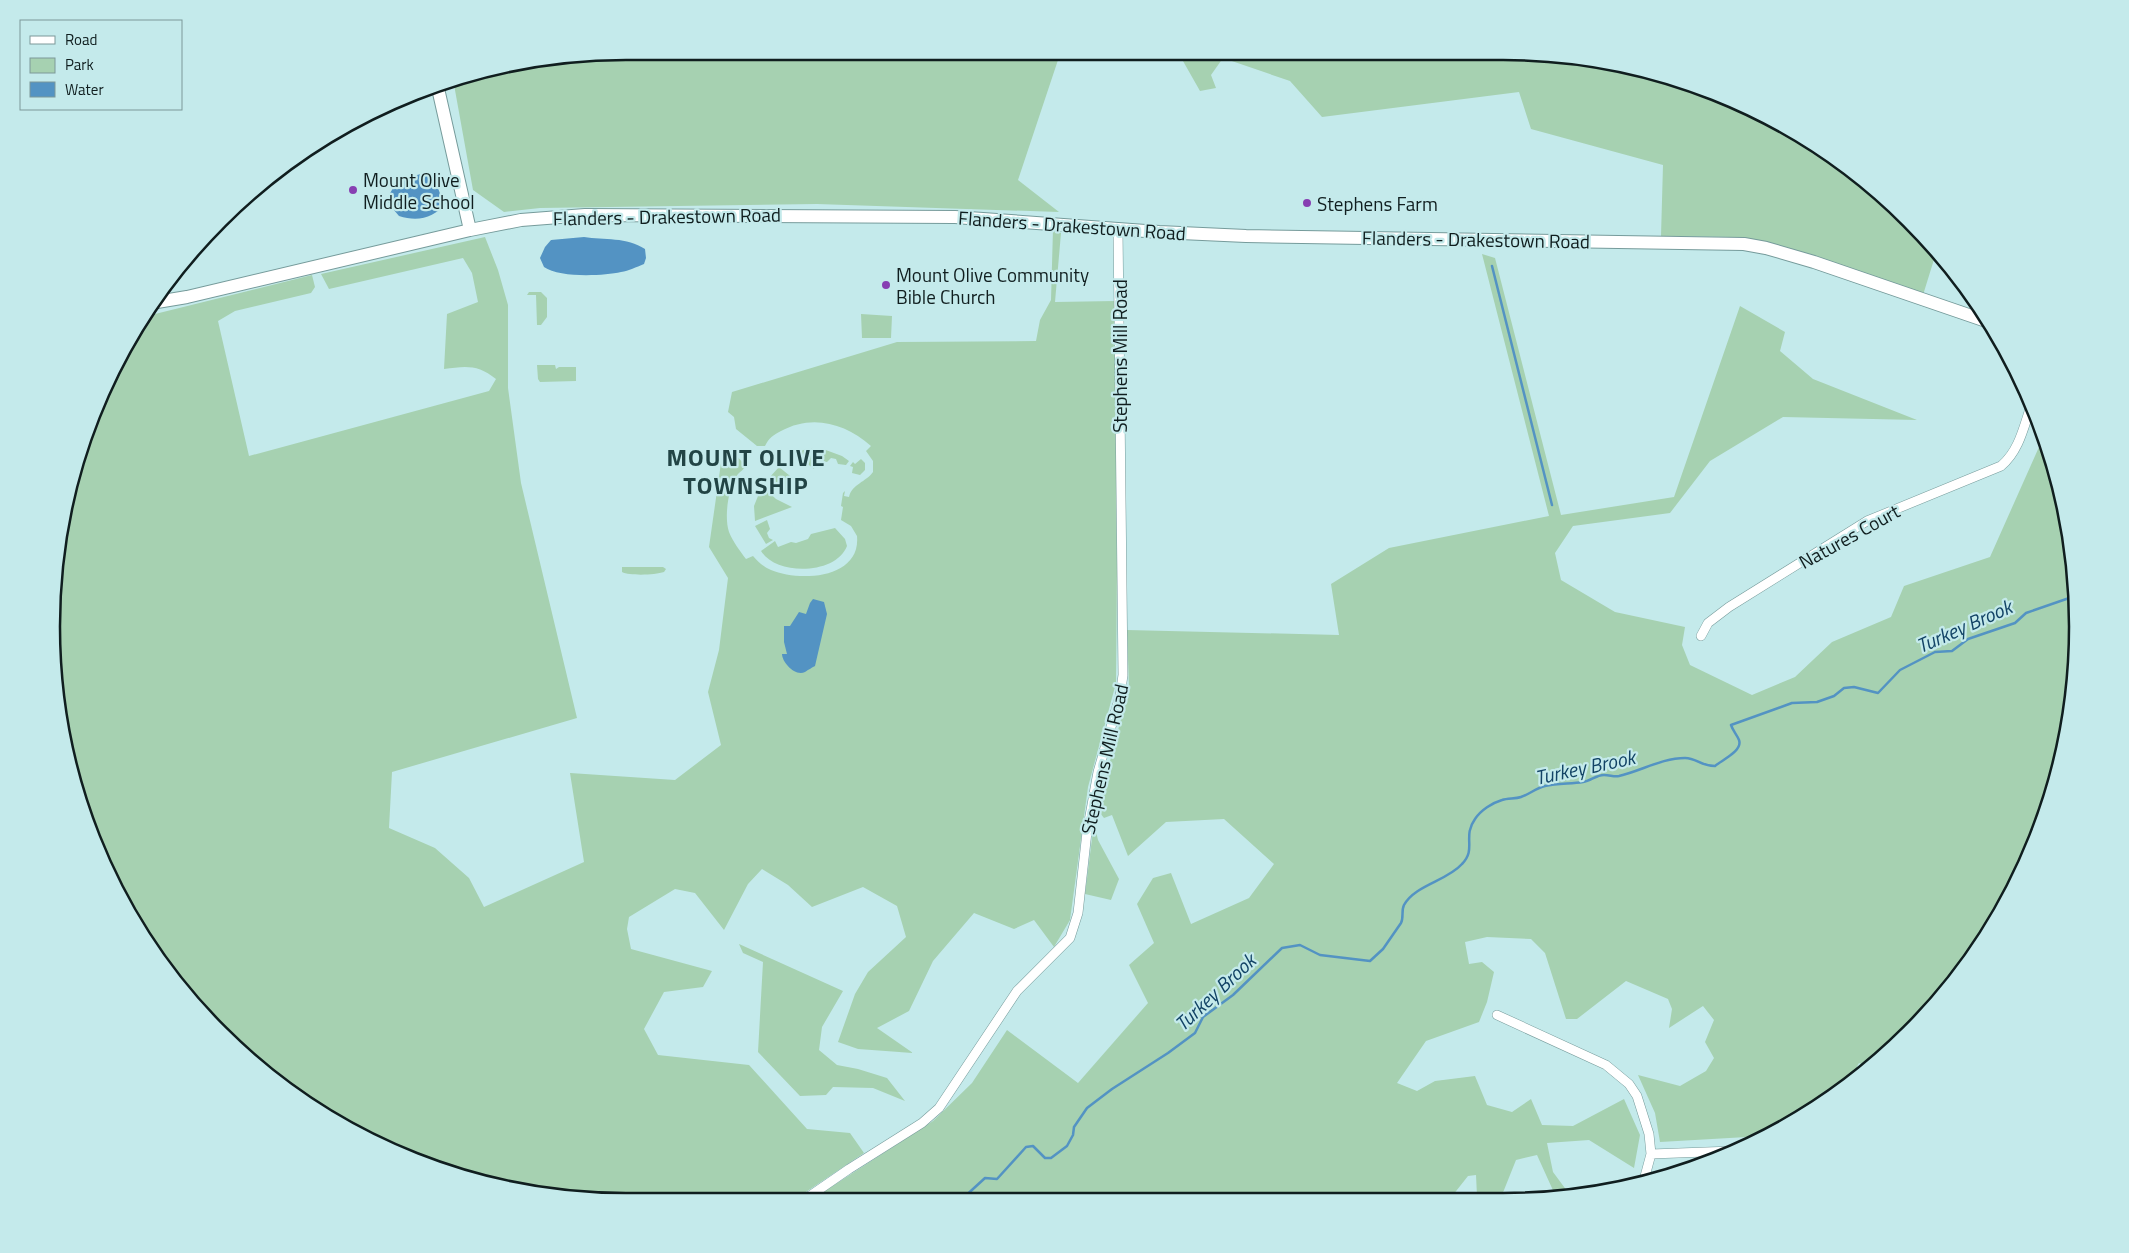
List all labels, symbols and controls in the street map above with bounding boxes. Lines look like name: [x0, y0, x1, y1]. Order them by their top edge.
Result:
legend: [20, 20, 182, 110]
text: Road: [65, 28, 97, 51]
text: Park: [65, 53, 94, 76]
text: Water: [65, 78, 104, 101]
place label: Mount Olive Middle School: [363, 165, 475, 216]
marker: Mount Olive Middle School: [347, 184, 359, 196]
place label: Stephens Farm: [1317, 189, 1438, 218]
marker: Stephens Farm: [1301, 197, 1313, 209]
street label: Flanders - Drakestown Road: [553, 200, 781, 232]
street label: Flanders - Drakestown Road: [957, 203, 1187, 247]
street label: Flanders - Drakestown Road: [1362, 223, 1590, 255]
place label: Mount Olive Community Bible Church: [896, 260, 1089, 311]
marker: Mount Olive Community Bible Church: [880, 279, 892, 291]
street label: Stephens Mill Road: [1105, 279, 1134, 433]
district label: MOUNT OLIVE TOWNSHIP: [666, 439, 826, 503]
street label: Natures Court: [1793, 496, 1905, 576]
water label: Turkey Brook: [1911, 590, 2019, 661]
street label: Stephens Mill Road: [1073, 681, 1135, 837]
water label: Turkey Brook: [1532, 741, 1640, 793]
water label: Turkey Brook: [1167, 945, 1264, 1038]

